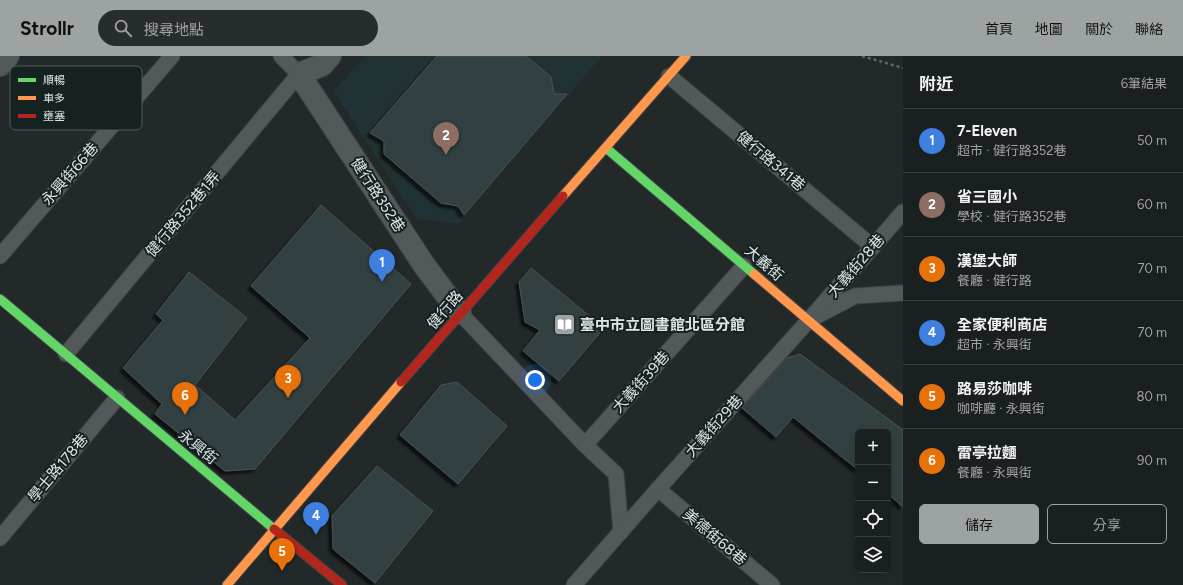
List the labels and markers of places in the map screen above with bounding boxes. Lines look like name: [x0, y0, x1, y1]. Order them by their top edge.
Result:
pin: 2: [433, 122, 459, 155]
pin: 1: [369, 249, 395, 282]
library icon: 臺中市立圖書館北區分館: [552, 312, 578, 338]
place label: 臺中市立圖書館北區分館: [580, 316, 745, 334]
pin: 3: [275, 365, 301, 398]
pin: 6: [172, 382, 198, 415]
pin: 4: [303, 502, 329, 535]
pin: 5: [269, 538, 295, 571]

